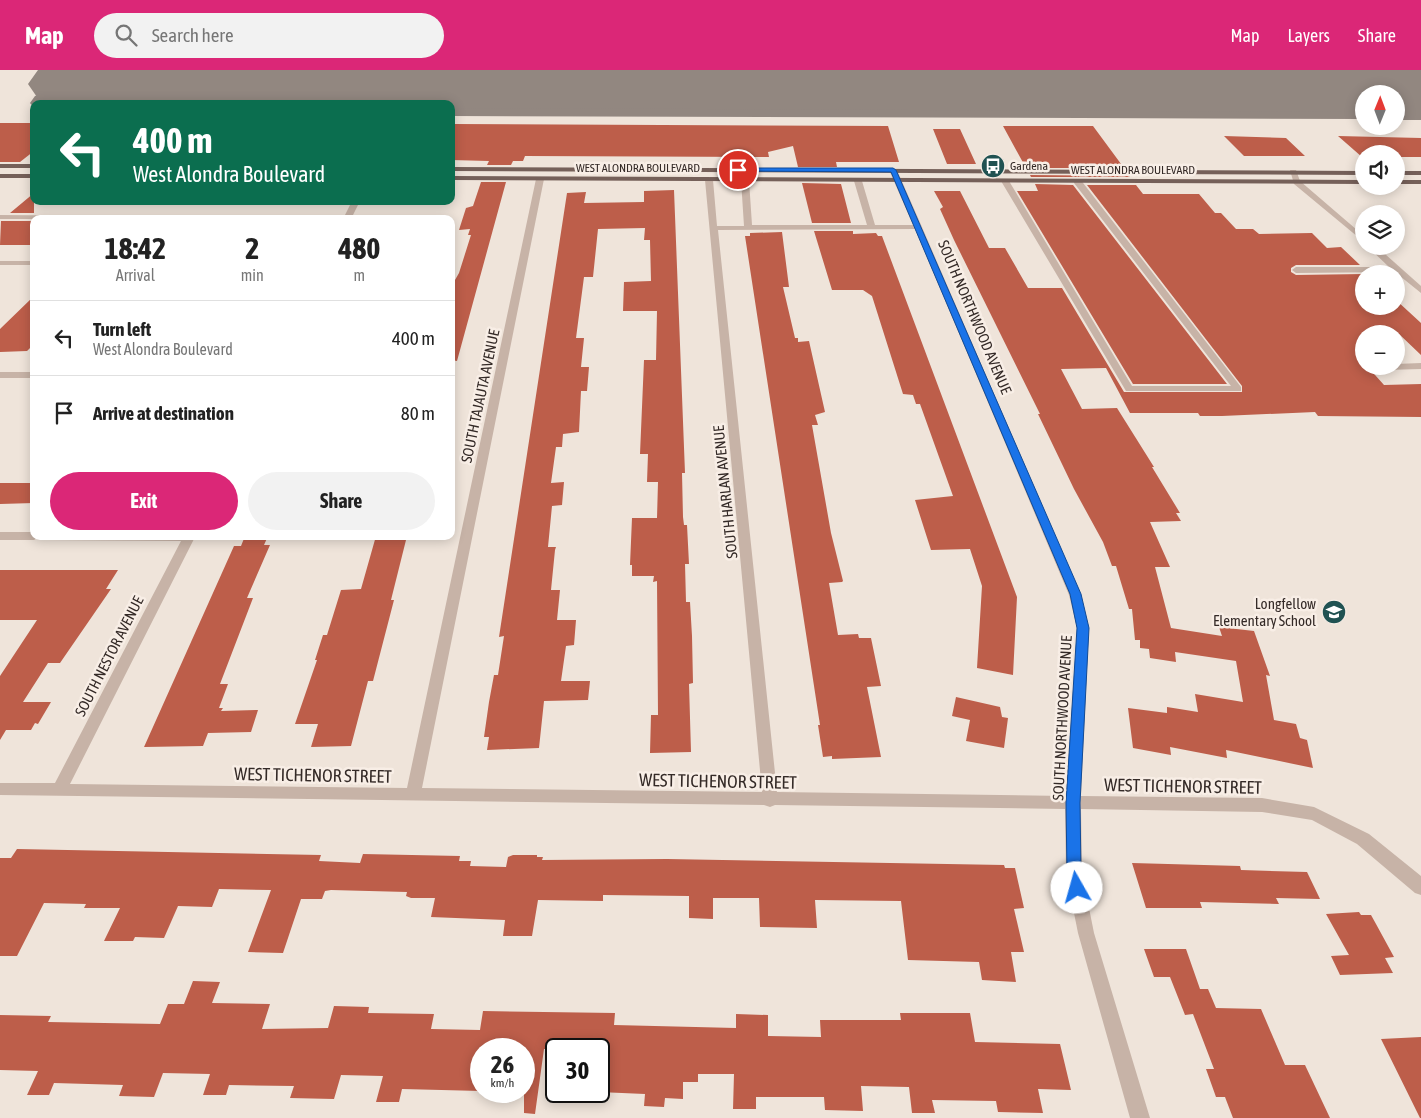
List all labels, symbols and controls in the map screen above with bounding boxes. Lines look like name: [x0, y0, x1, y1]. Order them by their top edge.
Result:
search box: [94, 13, 444, 58]
icon: search: [112, 21, 140, 49]
text: Map: [25, 22, 64, 49]
text: Search here: [152, 24, 234, 46]
text: Map: [1230, 25, 1259, 46]
text: Layers: [1287, 25, 1330, 46]
text: Share: [1358, 25, 1396, 46]
north arrow: [1355, 85, 1405, 135]
map controls: [1355, 85, 1405, 375]
icon: left: [50, 120, 115, 185]
text: 400 m: [133, 120, 212, 160]
button: sound: [1355, 145, 1405, 195]
pin: [717, 149, 759, 191]
bus stop icon: Gardena: [980, 153, 1006, 179]
icon: arrive: [724, 156, 752, 184]
place label: Gardena: [1010, 159, 1048, 173]
text: West Alondra Boulevard: [133, 161, 325, 187]
street label: WEST ALONDRA BOULEVARD: [576, 161, 700, 175]
street label: WEST ALONDRA BOULEVARD: [1071, 163, 1195, 177]
button: layers: [1355, 205, 1405, 255]
text: 18:42: [104, 231, 166, 265]
text: 2: [245, 231, 259, 265]
text: 480: [338, 231, 380, 265]
street label: SOUTH NORTHWOOD AVENUE: [935, 238, 1015, 397]
button: +: [1355, 265, 1405, 315]
text: Arrival: [116, 266, 155, 284]
text: min: [241, 266, 264, 284]
text: m: [354, 266, 365, 284]
text: Turn left: [93, 318, 151, 340]
icon: left: [50, 324, 78, 352]
button: −: [1355, 325, 1405, 375]
text: 400 m: [392, 327, 435, 349]
street label: SOUTH TAJAUTA AVENUE: [458, 327, 503, 464]
text: West Alondra Boulevard: [93, 340, 233, 358]
icon: arrive: [50, 399, 78, 427]
text: Arrive at destination: [93, 402, 234, 424]
text: 80 m: [401, 402, 435, 424]
street label: SOUTH HARLAN AVENUE: [709, 424, 740, 559]
button: Exit: [50, 472, 238, 530]
button: Share: [248, 472, 435, 530]
street label: SOUTH NESTOR AVENUE: [71, 593, 147, 719]
place label: Longfellow Elementary School: [1213, 595, 1316, 629]
school or university icon: Longfellow Elementary School: [1321, 599, 1347, 625]
street label: SOUTH NORTHWOOD AVENUE: [1049, 634, 1075, 801]
street label: WEST TICHENOR STREET: [234, 763, 392, 787]
street label: WEST TICHENOR STREET: [639, 769, 797, 793]
street label: WEST TICHENOR STREET: [1104, 774, 1262, 798]
position arrow: [1050, 861, 1102, 913]
speed limit sign: 30: [545, 1038, 610, 1103]
text: 26: [491, 1050, 514, 1078]
text: km/h: [491, 1076, 514, 1090]

